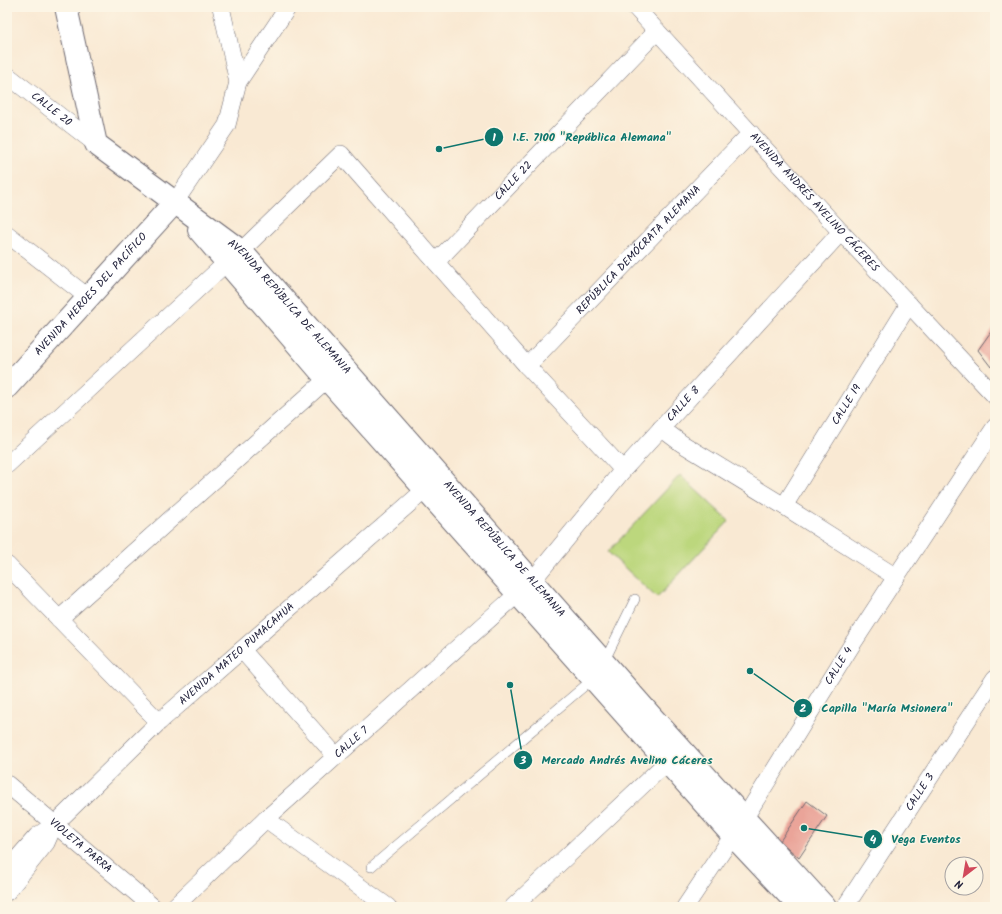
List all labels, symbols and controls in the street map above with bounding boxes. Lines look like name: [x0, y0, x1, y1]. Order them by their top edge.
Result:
street label: CALLE 20: [27, 87, 76, 131]
callout: I.E. 7100 "República Alemana": [484, 125, 679, 149]
text: 1: [492, 128, 496, 147]
text: I.E. 7100 "República Alemana": [513, 128, 672, 147]
street label: AVENIDA ANDRÉS AVELINO CÁCERES: [745, 128, 883, 276]
street label: CALLE 22: [490, 157, 537, 205]
street label: REPÚBLICA DEMÓCRATA ALEMANA: [572, 181, 706, 319]
street label: AVENIDA HEROES DEL PACÍFICO: [30, 229, 152, 360]
street label: AVENIDA REPÚBLICA DE ALEMANIA: [223, 235, 355, 379]
street label: CALLE 19: [827, 380, 866, 429]
street label: CALLE 8: [662, 382, 705, 426]
street label: AVENIDA REPÚBLICA DE ALEMANIA: [438, 477, 570, 622]
street label: AVENIDA MATEO PUMACAHUA: [175, 598, 299, 710]
street label: CALLE 4: [820, 643, 858, 689]
callout: Capilla "María Msionera": [793, 696, 960, 720]
text: 2: [800, 699, 807, 718]
text: Capilla "María Msionera": [821, 699, 953, 718]
street label: CALLE 7: [330, 721, 374, 763]
callout: Mercado Andrés Avelino Cáceres: [513, 748, 720, 772]
text: 3: [519, 751, 527, 770]
text: Mercado Andrés Avelino Cáceres: [541, 751, 713, 770]
street label: CALLE 3: [901, 770, 939, 815]
street label: VIOLETA PARRA: [45, 814, 116, 878]
callout: Vega Eventos: [863, 827, 969, 851]
text: 4: [870, 830, 877, 849]
text: Vega Eventos: [891, 830, 961, 849]
north arrow: [944, 856, 984, 896]
text: N: [952, 874, 967, 893]

